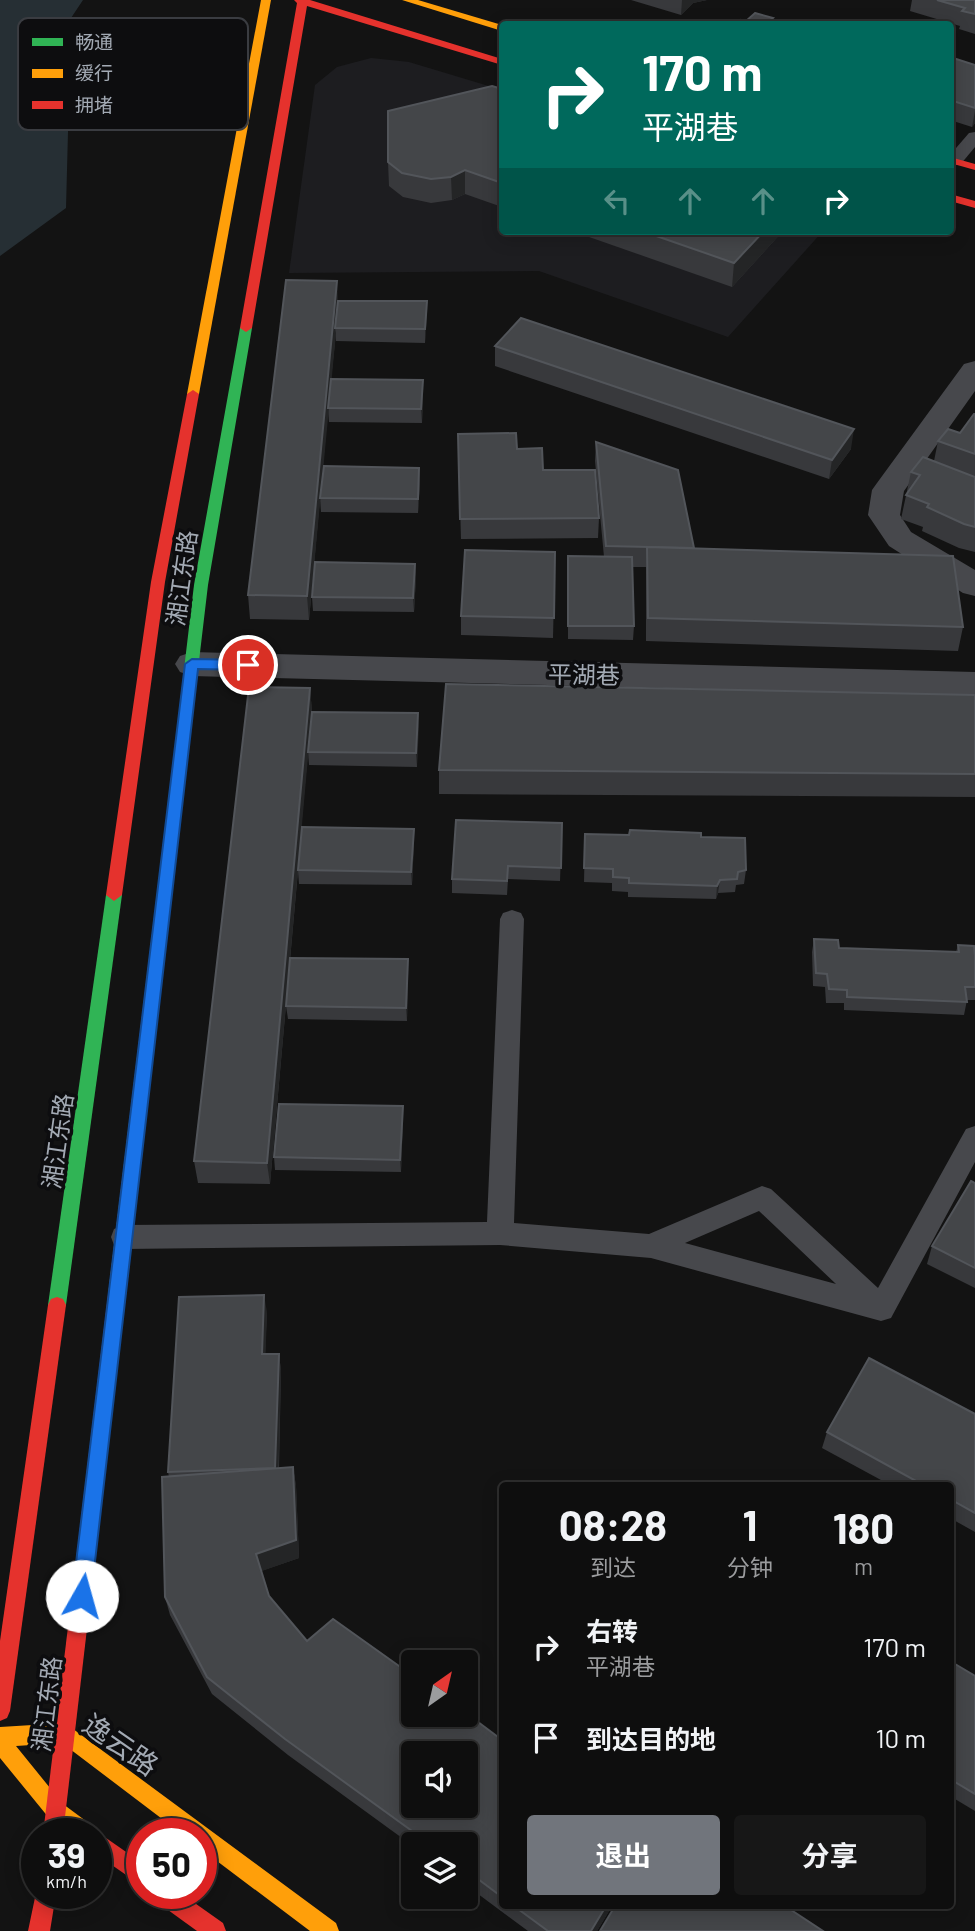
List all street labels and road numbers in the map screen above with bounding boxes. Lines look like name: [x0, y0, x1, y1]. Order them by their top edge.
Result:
street label: 湘江东路: [160, 528, 202, 628]
street label: 平湖巷: [548, 659, 620, 689]
street label: 湘江东路: [36, 1091, 78, 1191]
street label: 湘江东路: [26, 1655, 66, 1753]
street label: 逸云路: [77, 1706, 165, 1782]

